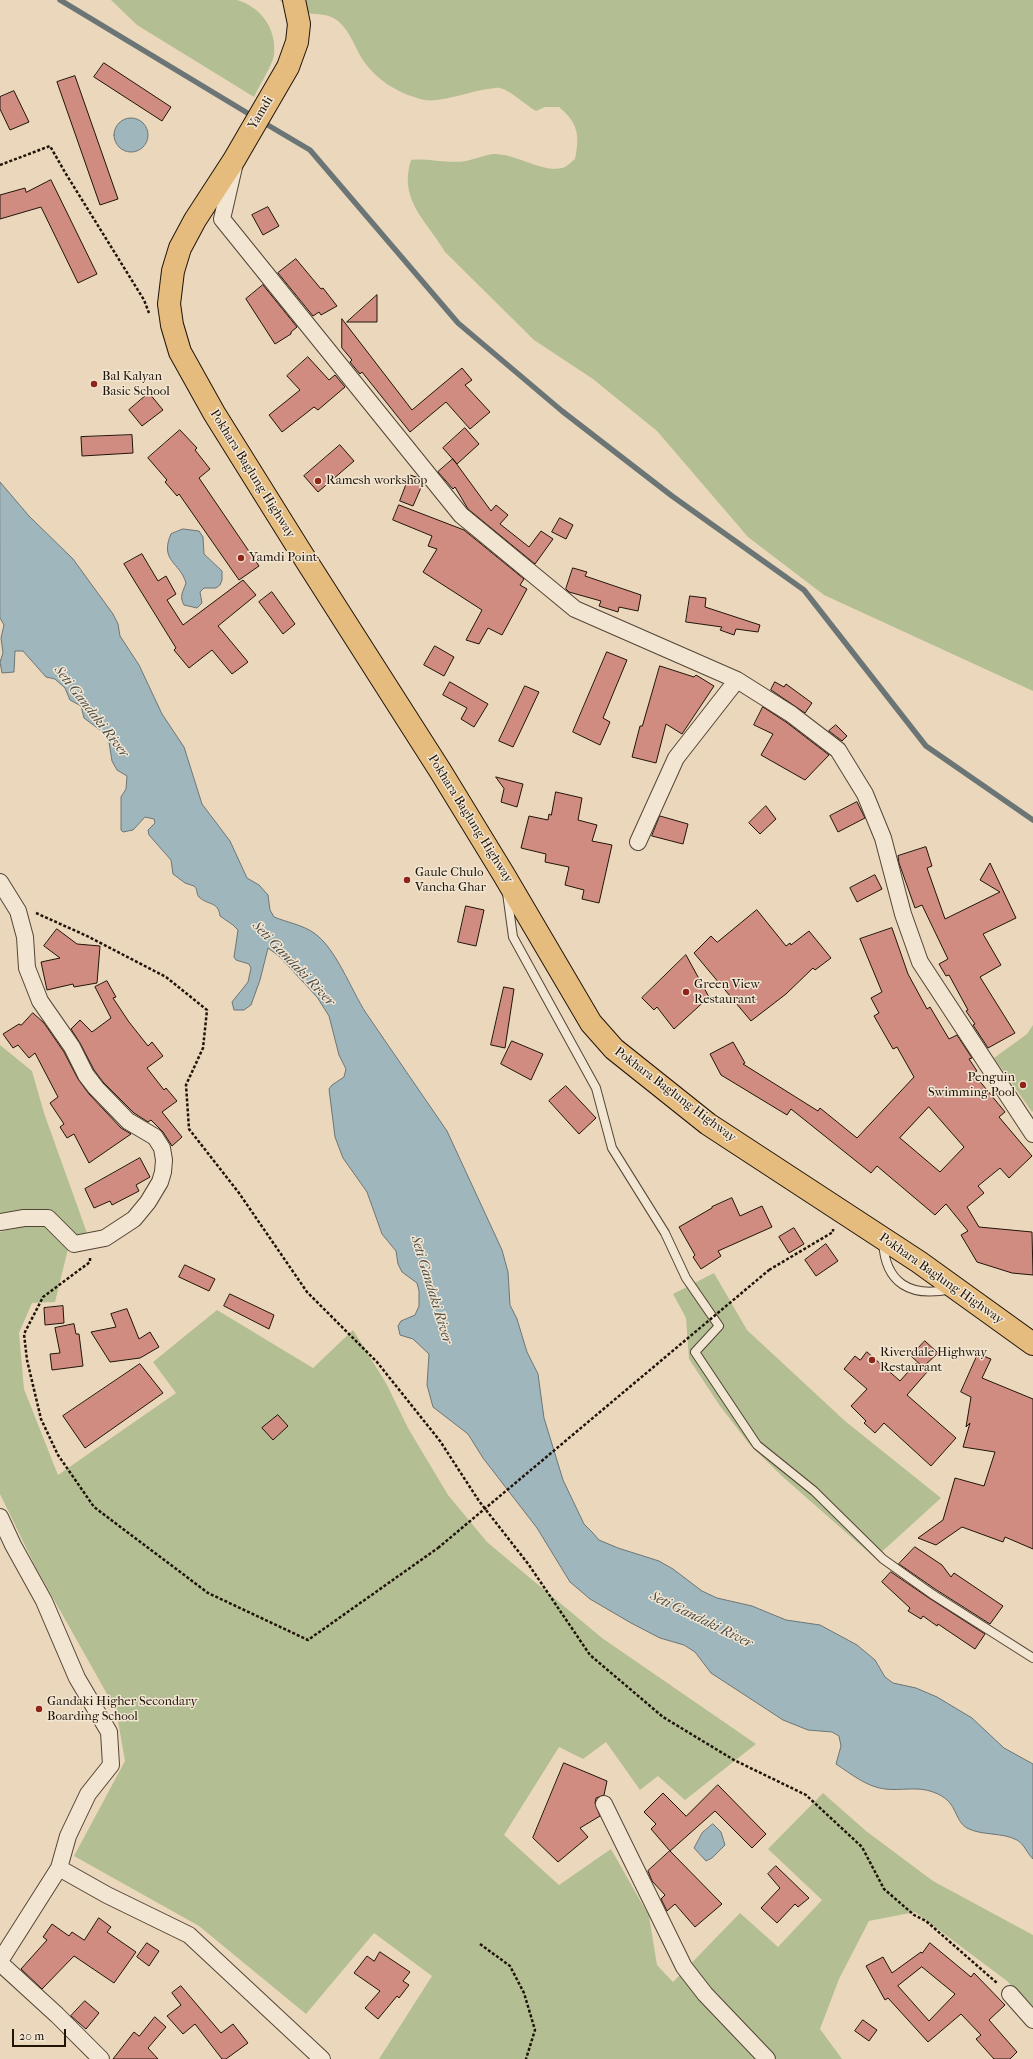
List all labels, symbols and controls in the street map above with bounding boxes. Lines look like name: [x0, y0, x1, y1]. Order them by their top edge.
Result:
street label: Yamdi: [245, 94, 277, 132]
place label: Bal Kalyan Basic School: [102, 369, 170, 400]
marker: Bal Kalyan Basic School: [89, 379, 99, 389]
street label: Pokhara Baglung Highway: [206, 407, 298, 541]
place label: Ramesh workshop: [326, 473, 427, 489]
marker: Ramesh workshop: [313, 476, 323, 486]
place label: Yamdi Point: [249, 550, 317, 566]
marker: Yamdi Point: [236, 553, 246, 563]
water label: Seti Gandaki River: [50, 663, 132, 761]
street label: Pokhara Baglung Highway: [424, 752, 516, 886]
place label: Gaule Chulo Vancha Ghar: [415, 865, 486, 896]
marker: Gaule Chulo Vancha Ghar: [402, 875, 412, 885]
water label: Seti Gandaki River: [248, 918, 338, 1010]
place label: Green View Restaurant: [694, 977, 760, 1008]
marker: Green View Restaurant: [681, 987, 691, 997]
street label: Pokhara Baglung Highway: [611, 1044, 739, 1146]
place label: Penguin Swimming Pool: [928, 1070, 1015, 1101]
marker: Penguin Swimming Pool: [1018, 1080, 1028, 1090]
street label: Pokhara Baglung Highway: [876, 1230, 1006, 1328]
water label: Seti Gandaki River: [407, 1234, 455, 1346]
place label: Riverdale Highway Restaurant: [880, 1345, 987, 1376]
marker: Riverdale Highway Restaurant: [867, 1355, 877, 1365]
water label: Seti Gandaki River: [647, 1588, 755, 1652]
place label: Gandaki Higher Secondary Boarding School: [47, 1694, 198, 1725]
marker: Gandaki Higher Secondary Boarding School: [34, 1704, 44, 1714]
scale bar: [14, 2021, 68, 2047]
text: 20 m: [19, 2029, 44, 2043]

